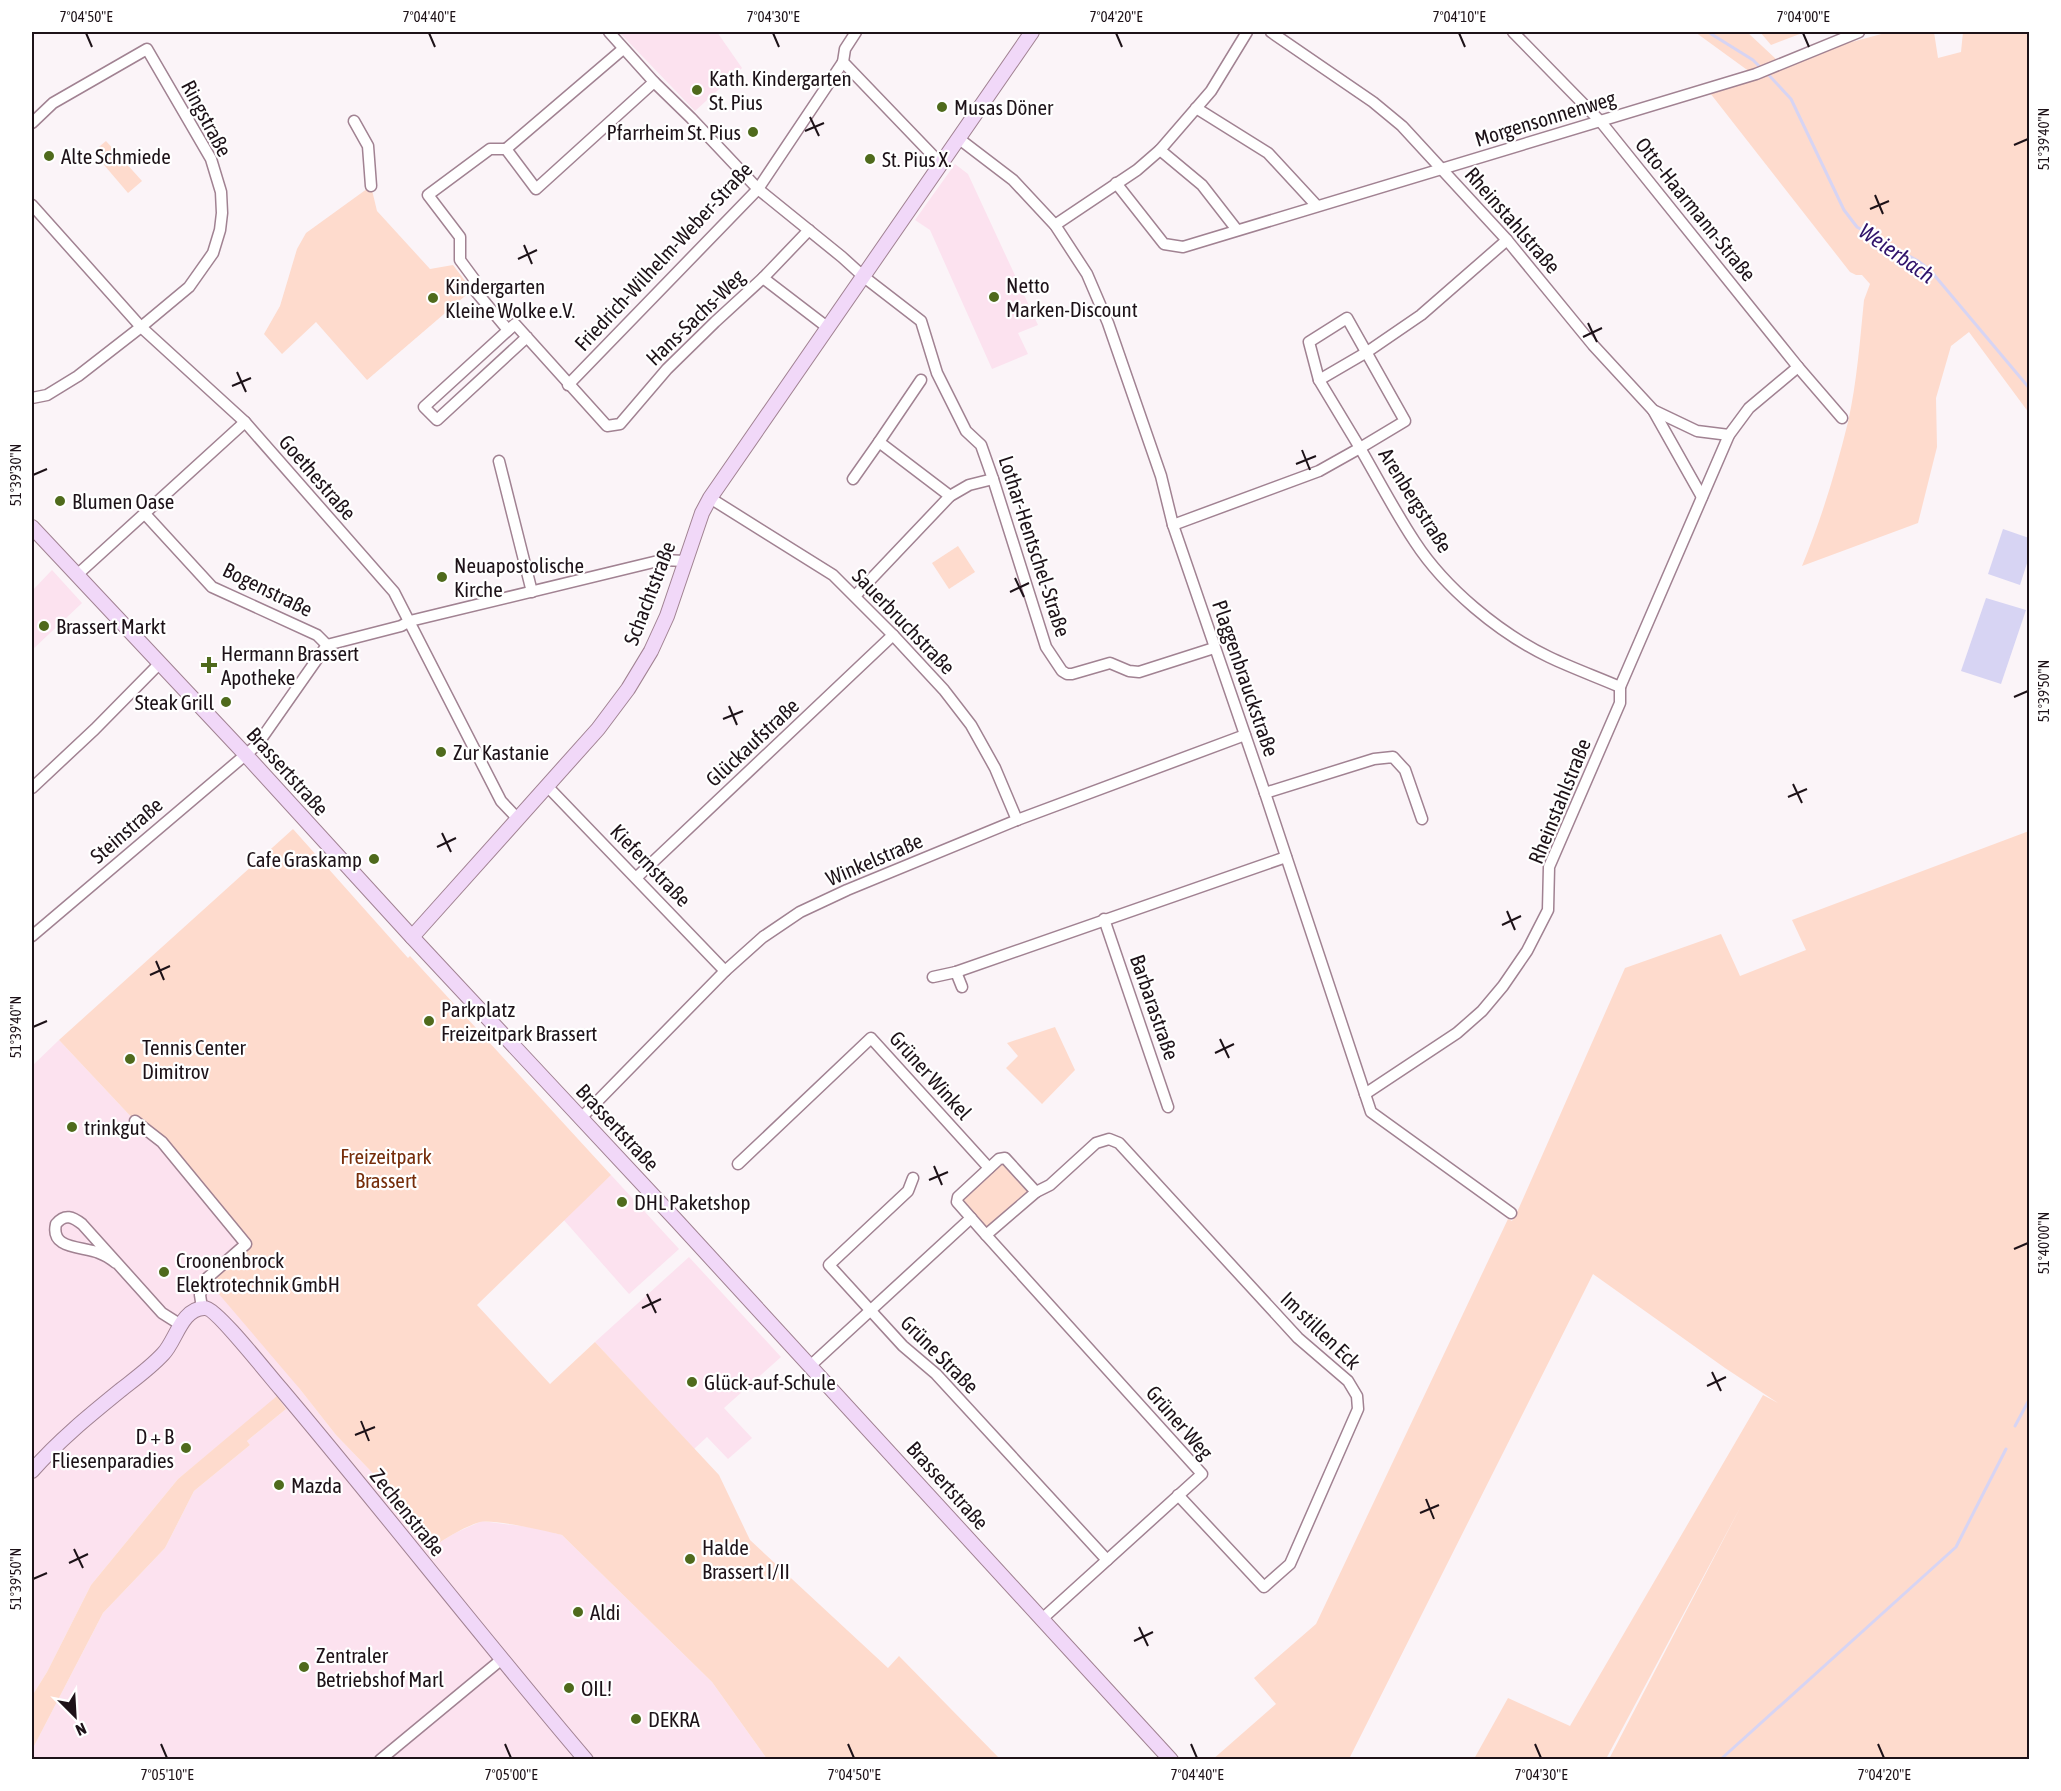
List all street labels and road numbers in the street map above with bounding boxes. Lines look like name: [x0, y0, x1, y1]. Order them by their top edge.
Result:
street label: Ringstraße: [177, 76, 237, 160]
street label: Morgensonnenweg: [1472, 85, 1618, 151]
street label: Otto-Haarmann-Straße: [1631, 132, 1761, 286]
street label: Friedrich-Wilhelm-Weber-Straße: [569, 157, 757, 355]
street label: Rheinstahlstraße: [1460, 162, 1566, 278]
street label: Hans-Sachs-Weg: [641, 264, 749, 370]
street label: Goethestraße: [275, 430, 361, 524]
street label: Arenbergstraße: [1374, 443, 1458, 557]
street label: Lothar-Hentschel-Straße: [994, 452, 1076, 640]
street label: Schachtstraße: [618, 538, 680, 648]
street label: Bogenstraße: [219, 557, 317, 621]
street label: Sauerbruchstraße: [848, 563, 960, 679]
street label: Plaggenbrauckstraße: [1208, 597, 1284, 759]
street label: Glückaufstraße: [701, 693, 803, 791]
street label: Brassertstraße: [242, 722, 334, 820]
street label: Rheinstahlstraße: [1523, 735, 1595, 867]
street label: Steinstraße: [85, 792, 167, 868]
street label: Kiefernstraße: [606, 819, 696, 911]
street label: Winkelstraße: [822, 828, 926, 890]
street label: Barbarastraße: [1126, 951, 1184, 1063]
street label: Grüner Winkel: [885, 1026, 977, 1124]
street label: Brassertstraße: [572, 1078, 664, 1176]
street label: Im stillen Eck: [1276, 1286, 1366, 1374]
street label: Grüne Straße: [896, 1310, 984, 1398]
street label: Grüner Weg: [1142, 1380, 1218, 1464]
street label: Brassertstraße: [902, 1436, 994, 1534]
street label: Zechenstraße: [366, 1464, 450, 1560]

